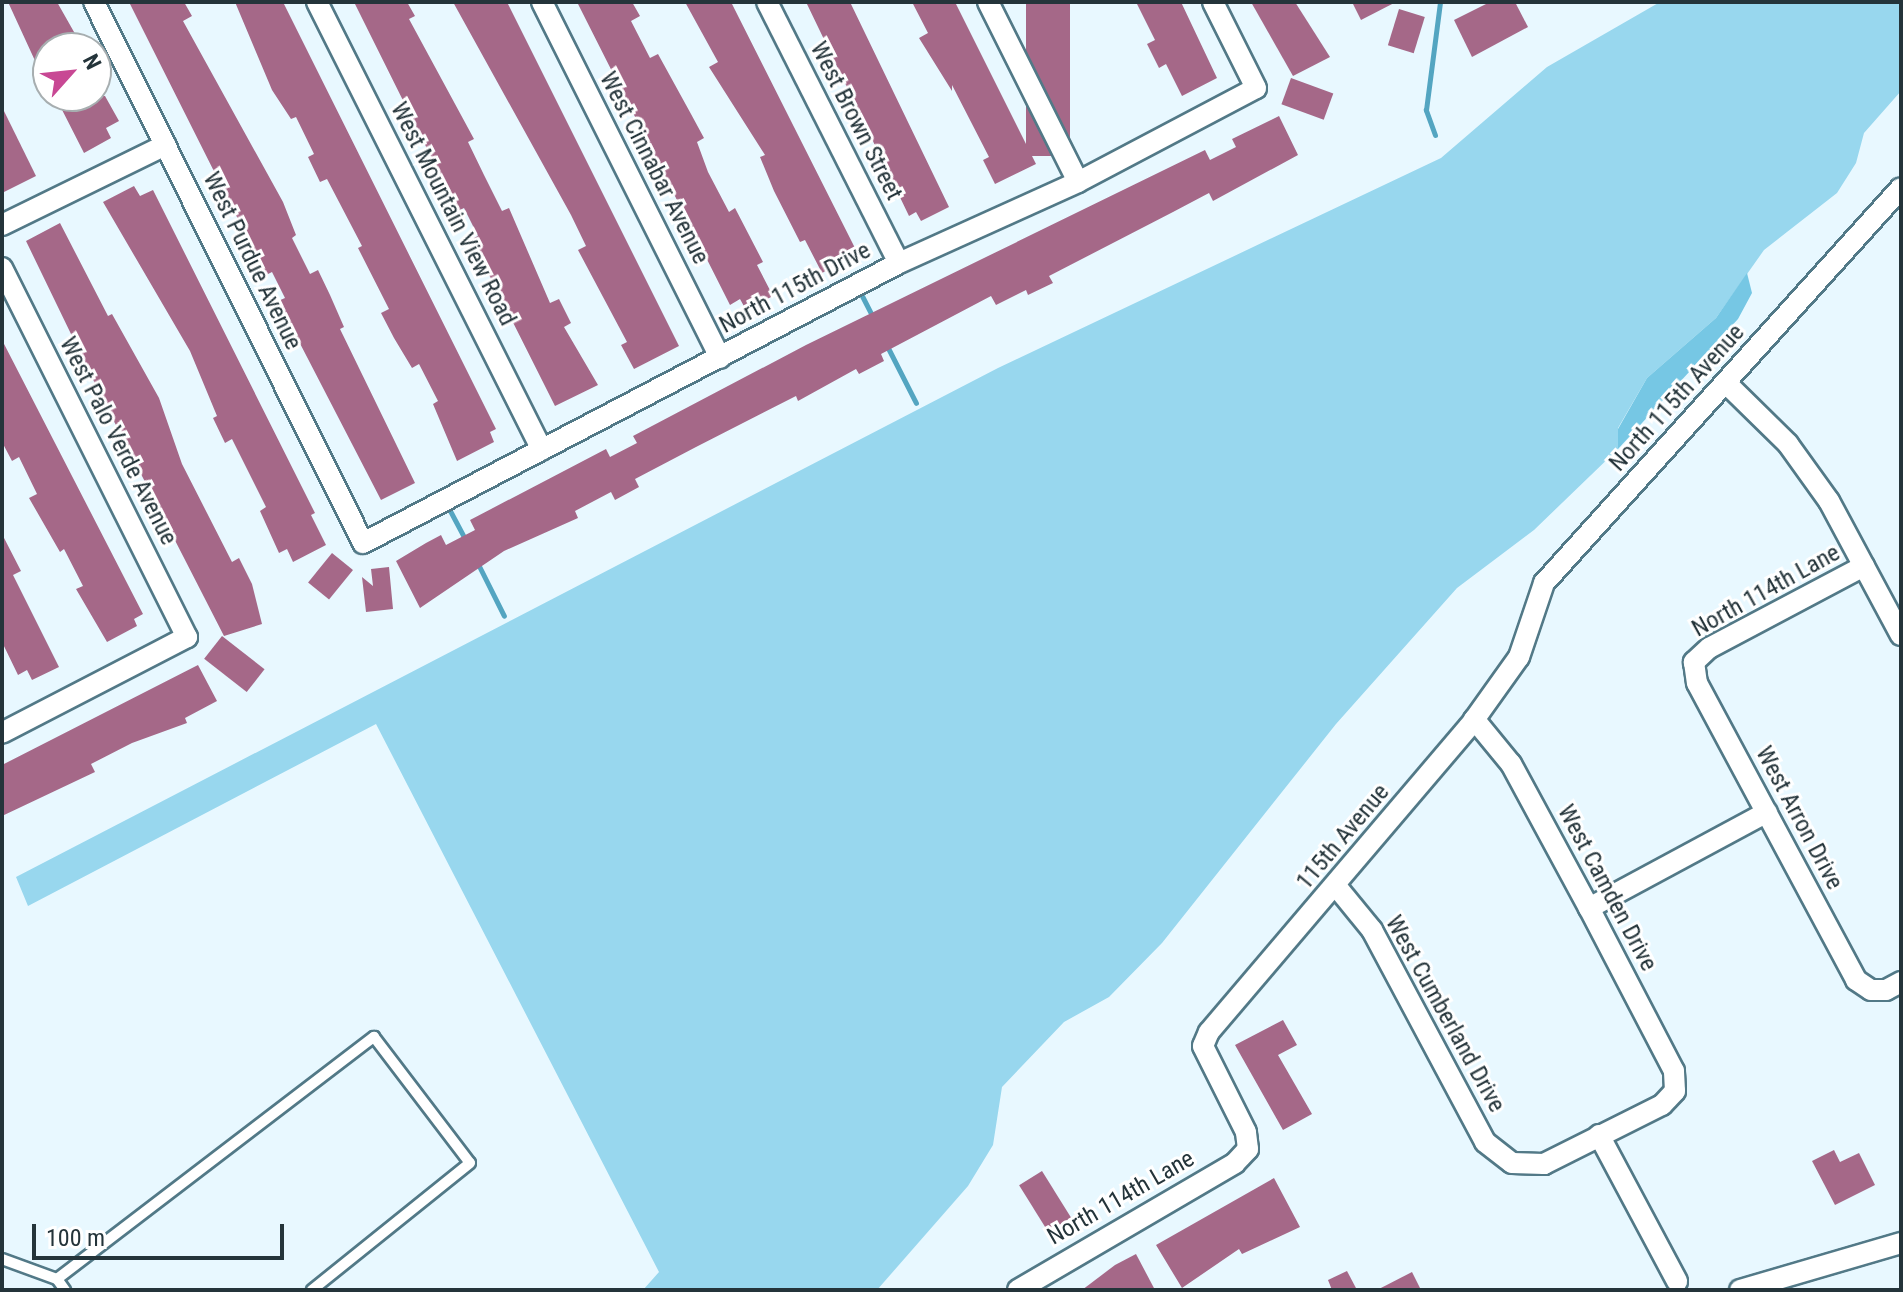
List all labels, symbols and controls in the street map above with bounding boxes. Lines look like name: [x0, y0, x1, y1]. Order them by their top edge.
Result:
north arrow: [32, 32, 112, 112]
street label: West Brown Street: [804, 37, 908, 205]
text: N: [78, 50, 106, 73]
street label: West Cinnabar Avenue: [593, 67, 715, 269]
street label: West Mountain View Road: [384, 97, 522, 331]
street label: West Purdue Avenue: [197, 167, 307, 355]
street label: North 115th Drive: [715, 236, 875, 340]
street label: North 115th Avenue: [1603, 319, 1751, 477]
street label: West Palo Verde Avenue: [53, 332, 183, 550]
street label: North 114th Lane: [1687, 539, 1845, 643]
street label: West Arron Drive: [1749, 741, 1849, 895]
street label: 115th Avenue: [1291, 778, 1395, 896]
street label: West Camden Drive: [1551, 800, 1663, 976]
street label: West Cumberland Drive: [1379, 911, 1511, 1117]
street label: North 114th Lane: [1043, 1144, 1199, 1252]
scale bar: [36, 1208, 288, 1258]
text: 100 m: [46, 1224, 105, 1252]

